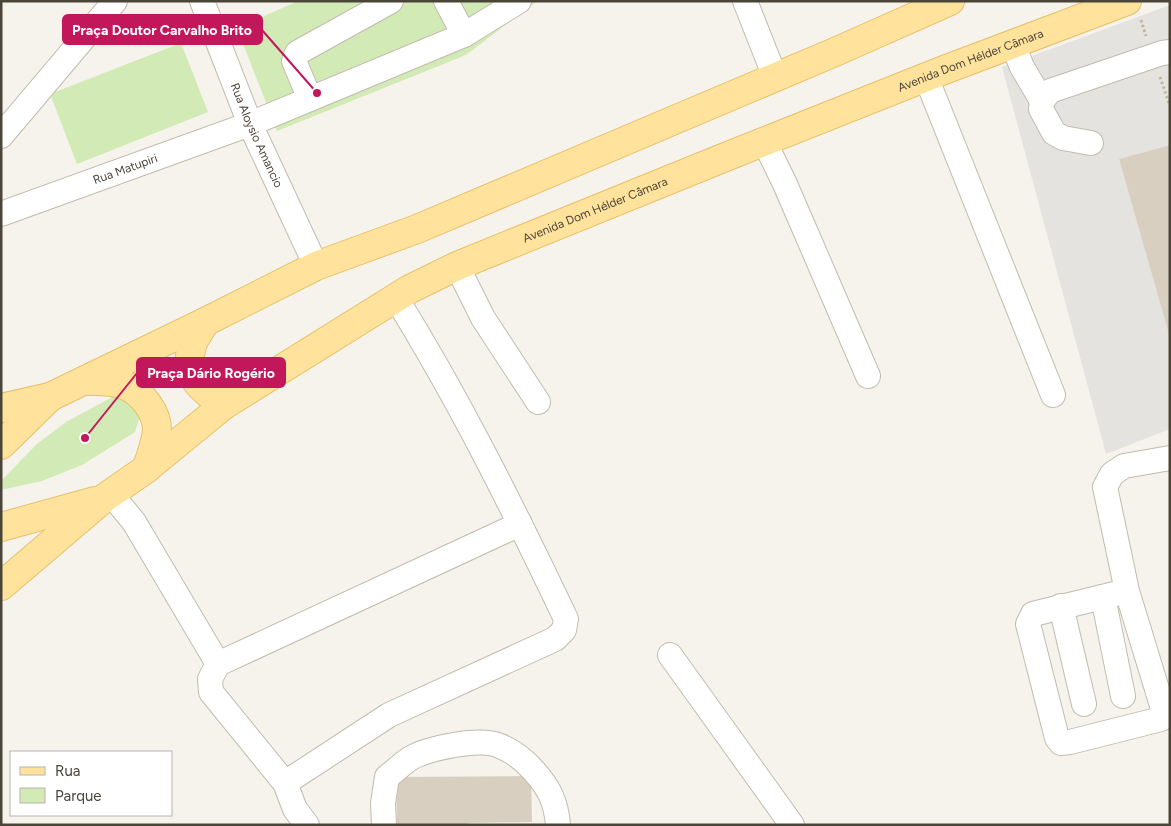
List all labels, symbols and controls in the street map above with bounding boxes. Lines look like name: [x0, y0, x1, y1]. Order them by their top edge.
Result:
callout: Praça Doutor Carvalho Brito: [63, 15, 262, 44]
text: Praça Doutor Carvalho Brito: [72, 22, 252, 39]
street label: Avenida Dom Hélder Câmara: [896, 26, 1045, 95]
street label: Rua Aloysio Amancio: [228, 81, 286, 190]
street label: Rua Matupiri: [91, 151, 159, 187]
street label: Avenida Dom Hélder Câmara: [521, 174, 670, 246]
callout: Praça Dário Rogério: [137, 358, 285, 387]
text: Praça Dário Rogério: [147, 365, 275, 382]
legend: [10, 751, 172, 816]
text: Rua: [55, 762, 80, 780]
text: Parque: [55, 787, 102, 805]

